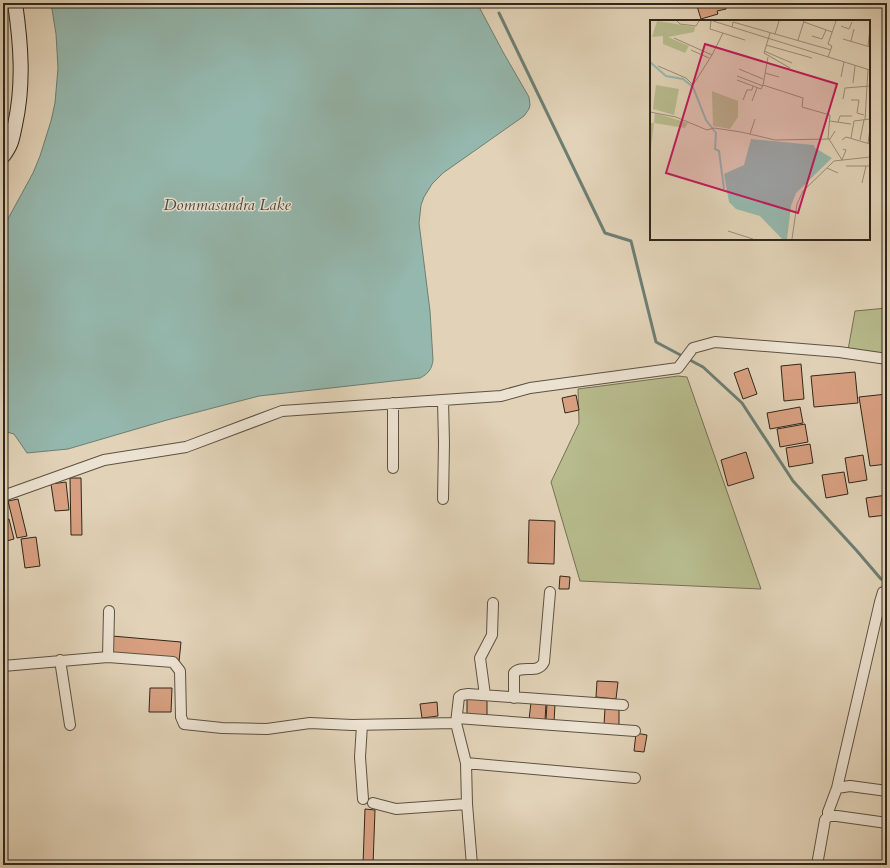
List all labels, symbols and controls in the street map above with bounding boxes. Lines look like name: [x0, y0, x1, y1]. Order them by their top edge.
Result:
inset map: [650, 20, 870, 240]
water label: Dommasandra Lake: [163, 194, 291, 216]

